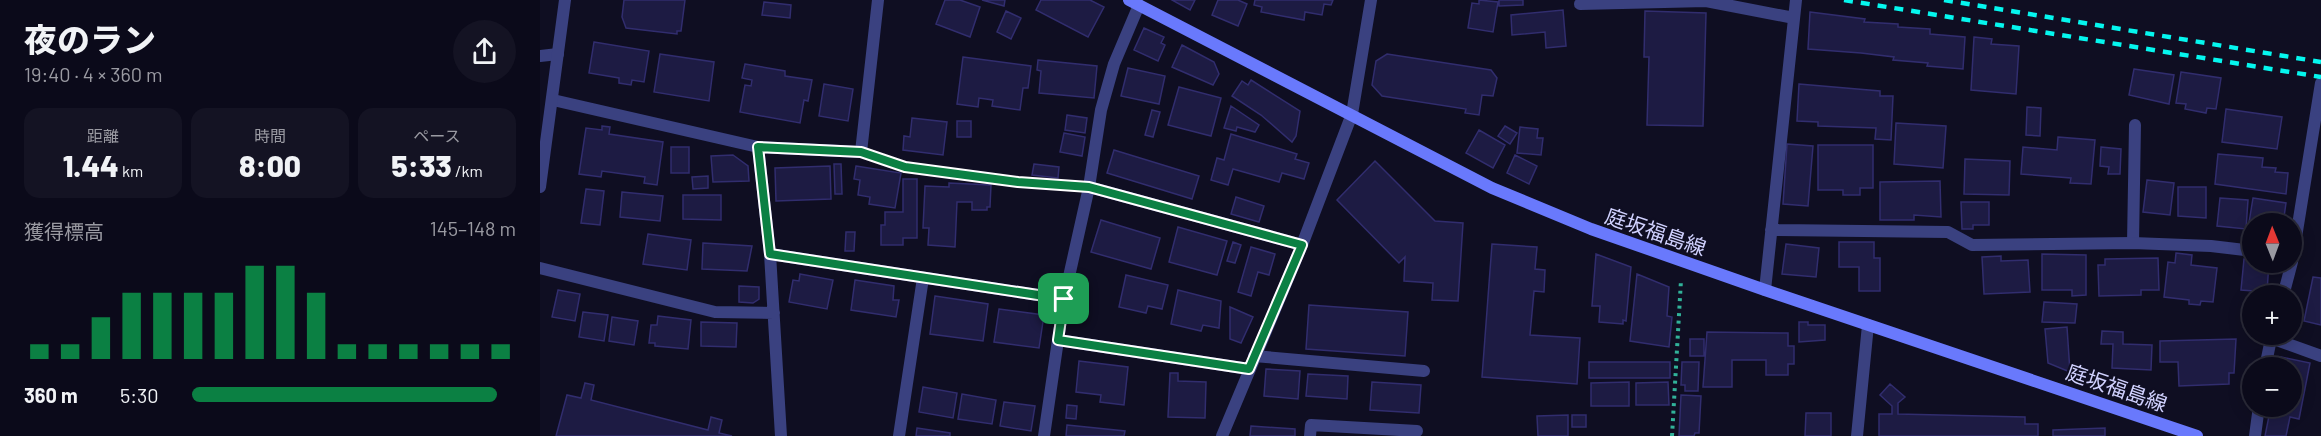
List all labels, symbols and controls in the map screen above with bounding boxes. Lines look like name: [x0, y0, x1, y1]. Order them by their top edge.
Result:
text: 夜のラン: [24, 19, 156, 59]
button: share: [453, 20, 516, 83]
text: 19:40 · 4 × 360 m: [24, 62, 163, 86]
text: 距離: [87, 126, 119, 145]
text: 時間: [254, 126, 286, 145]
text: ペース: [413, 126, 461, 145]
text: 1.44: [63, 147, 119, 183]
text: 8:00: [239, 147, 301, 183]
text: 5:33: [391, 147, 452, 183]
text: km: [119, 161, 143, 180]
text: /km: [452, 161, 483, 180]
street label: 庭坂福島線: [1602, 202, 1710, 260]
north arrow: [2242, 213, 2302, 273]
map controls: [2242, 213, 2302, 417]
text: 145–148 m: [430, 216, 516, 240]
text: 獲得標高: [24, 219, 104, 243]
pin: [1038, 273, 1089, 324]
icon: arrive: [1047, 282, 1080, 315]
button: +: [2242, 285, 2302, 345]
button: −: [2242, 357, 2302, 417]
street label: 庭坂福島線: [2063, 358, 2171, 416]
text: 360 m: [24, 383, 78, 407]
text: 5:30: [120, 383, 159, 407]

